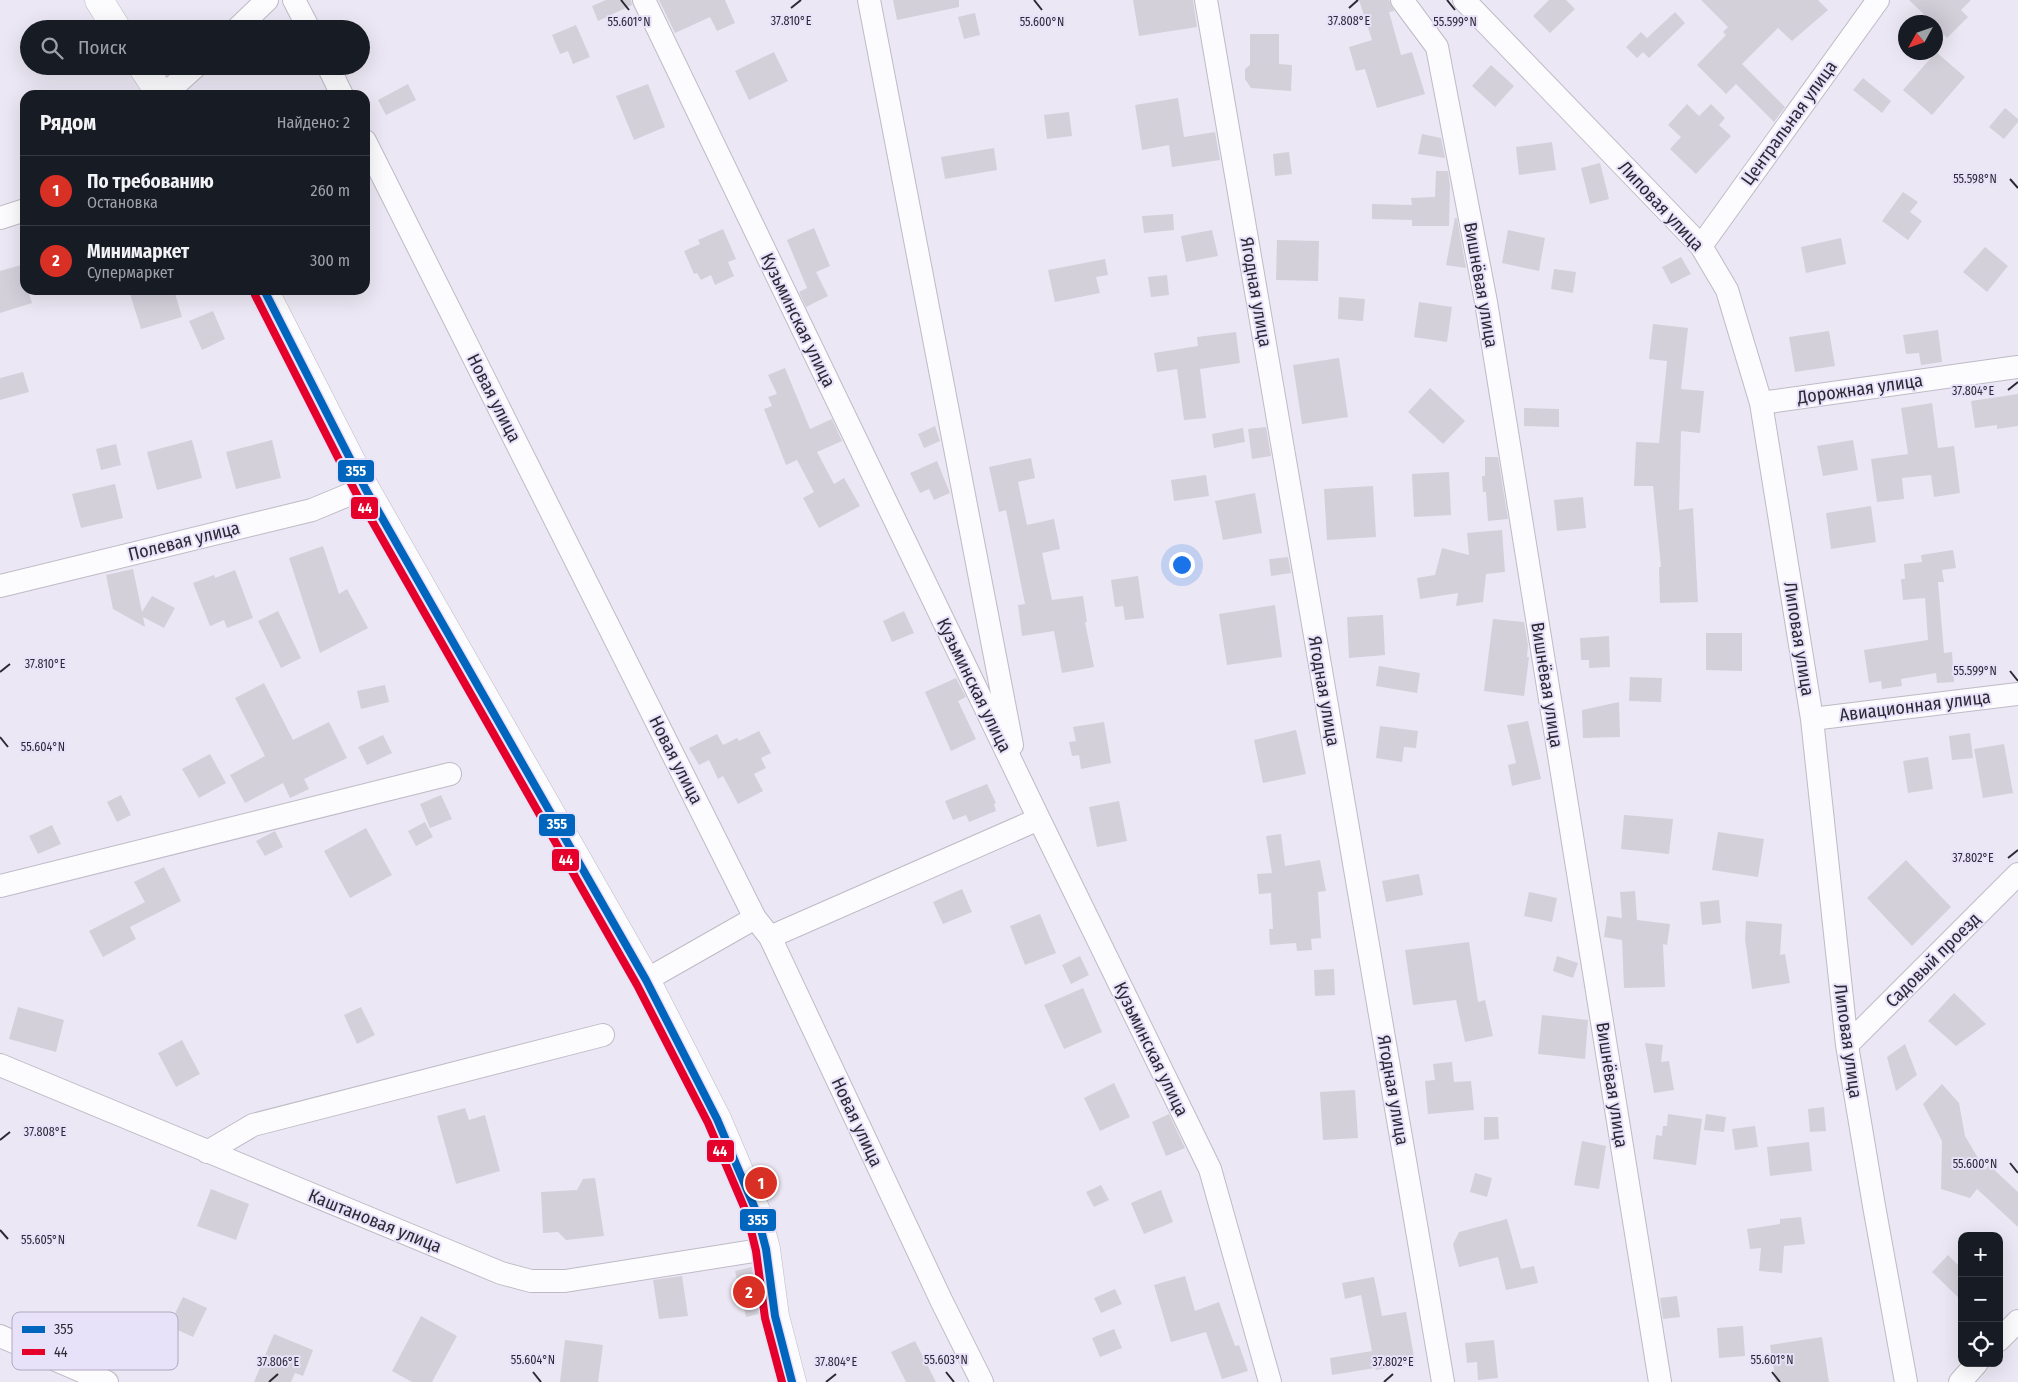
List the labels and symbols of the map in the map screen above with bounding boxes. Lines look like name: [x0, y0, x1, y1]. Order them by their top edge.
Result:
text: 37.810°E: [771, 14, 812, 28]
text: 37.808°E: [1328, 14, 1371, 28]
text: 55.601°N: [608, 15, 650, 29]
text: 55.600°N: [1020, 15, 1064, 29]
text: 55.599°N: [1433, 15, 1477, 29]
north arrow: [1898, 15, 1943, 60]
street label: Центральная улица: [1736, 56, 1842, 190]
street label: Липовая улица: [1614, 156, 1708, 256]
text: 55.598°N: [1953, 172, 1997, 186]
street label: Вишнёвая улица: [1459, 221, 1503, 350]
street label: Ягодная улица: [1235, 235, 1277, 349]
street label: Кузьминская улица: [756, 249, 840, 391]
street label: Новая улица: [462, 350, 526, 446]
street label: Дорожная улица: [1795, 369, 1924, 409]
text: 37.804°E: [1952, 384, 1994, 398]
line badge: 355: [337, 459, 375, 483]
text: 355: [345, 463, 366, 480]
line badge: 44: [350, 496, 379, 520]
text: 44: [358, 500, 372, 517]
street label: Полевая улица: [126, 516, 242, 565]
your location: [1169, 552, 1195, 578]
street label: Липовая улица: [1779, 580, 1819, 698]
street label: Кузьминская улица: [932, 614, 1016, 756]
street label: Вишнёвая улица: [1526, 621, 1568, 750]
street label: Ягодная улица: [1303, 634, 1345, 748]
text: 37.810°E: [25, 657, 66, 671]
text: 55.599°N: [1953, 664, 1997, 678]
street label: Авиационная улица: [1838, 686, 1992, 726]
street label: Новая улица: [644, 712, 708, 808]
text: 55.604°N: [21, 740, 65, 754]
line badge: 355: [538, 813, 576, 837]
text: 355: [546, 816, 567, 833]
line badge: 44: [551, 848, 580, 872]
text: 37.802°E: [1952, 851, 1994, 865]
text: 44: [559, 852, 573, 869]
street label: Садовый проезд: [1881, 908, 1985, 1012]
street label: Кузьминская улица: [1109, 978, 1193, 1120]
street label: Липовая улица: [1829, 982, 1867, 1100]
street label: Вишнёвая улица: [1591, 1021, 1633, 1150]
street label: Ягодная улица: [1372, 1033, 1414, 1147]
street label: Новая улица: [827, 1074, 887, 1170]
text: 37.808°E: [24, 1125, 67, 1139]
line badge: 44: [706, 1139, 735, 1163]
text: 44: [713, 1143, 727, 1160]
text: 55.600°N: [1953, 1157, 1997, 1171]
pin: 1: [745, 1164, 777, 1202]
street label: Каштановая улица: [305, 1184, 445, 1258]
line badge: 355: [739, 1208, 777, 1232]
text: 355: [747, 1212, 768, 1229]
text: 55.605°N: [21, 1233, 65, 1247]
pin: 2: [733, 1273, 765, 1311]
legend: [12, 1312, 178, 1370]
text: 355: [54, 1321, 73, 1338]
text: 44: [54, 1344, 68, 1361]
text: 55.604°N: [511, 1353, 555, 1367]
text: 55.603°N: [924, 1353, 968, 1367]
text: 55.601°N: [1751, 1353, 1793, 1367]
text: 37.806°E: [257, 1355, 299, 1369]
text: 37.804°E: [815, 1355, 857, 1369]
text: 37.802°E: [1372, 1355, 1414, 1369]

